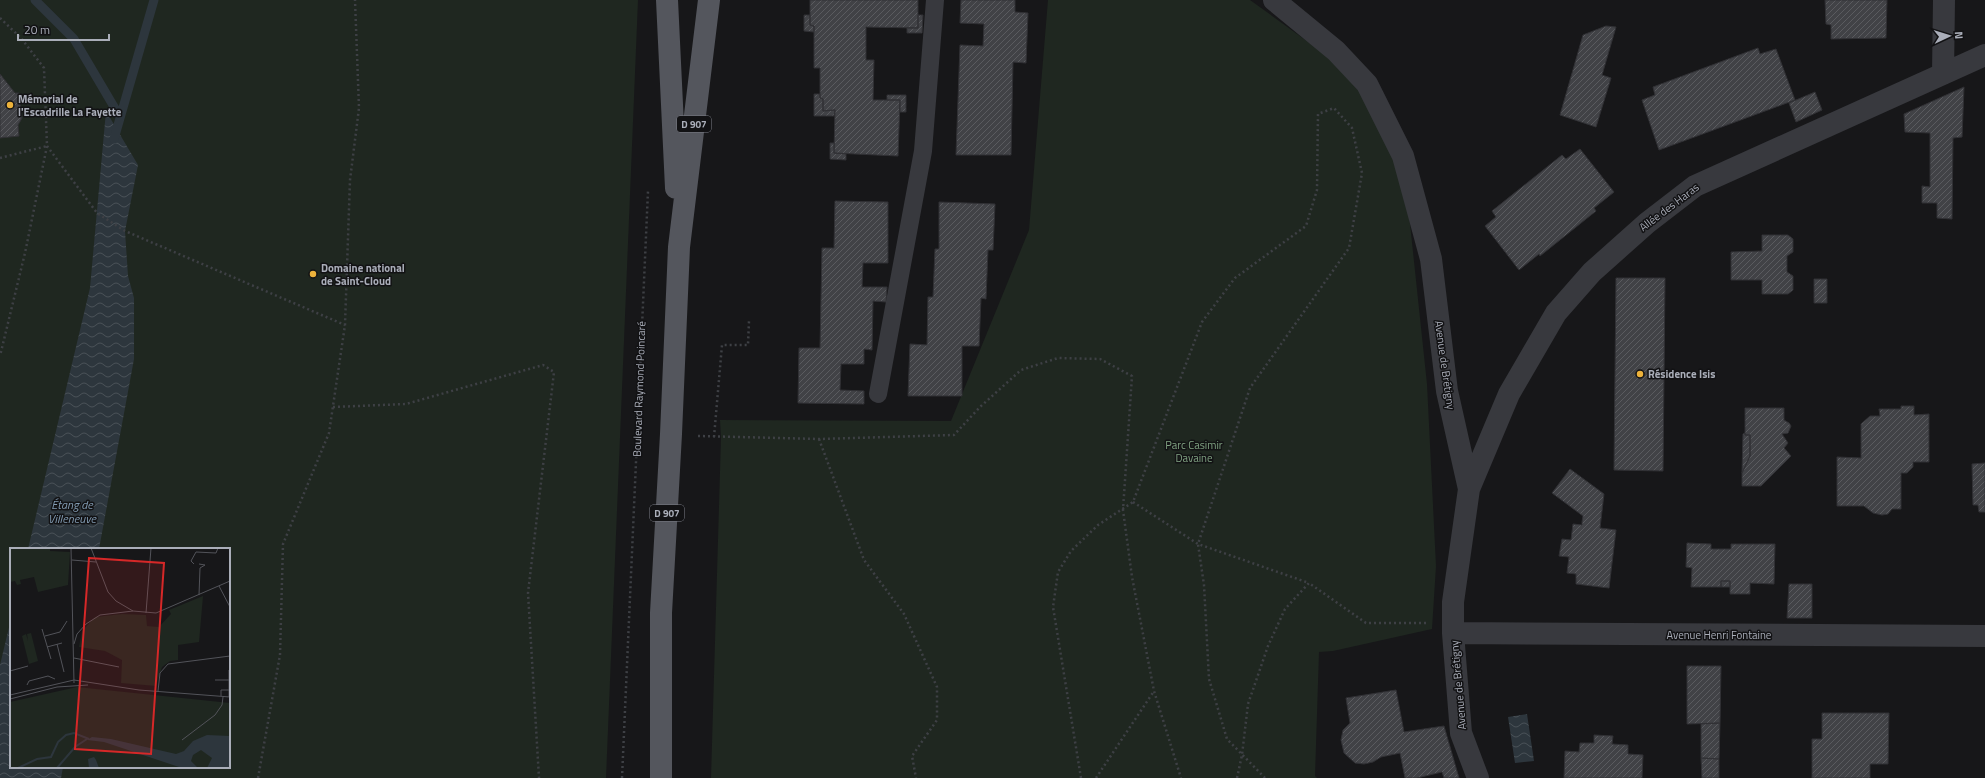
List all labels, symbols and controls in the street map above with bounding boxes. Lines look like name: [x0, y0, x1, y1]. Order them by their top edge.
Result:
scale bar: [18, 16, 109, 42]
north arrow: [1929, 16, 1969, 56]
text: 20 m: [24, 20, 50, 39]
text: N: [1951, 31, 1967, 40]
place label: Mémorial de l'Escadrille La Fayette: [18, 91, 122, 120]
marker: Mémorial de l'Escadrille La Fayette: [5, 100, 15, 110]
road number: D 907: [677, 116, 711, 132]
street label: Allée des Haras: [1636, 179, 1702, 235]
place label: Domaine national de Saint-Cloud: [321, 260, 405, 289]
marker: Domaine national de Saint-Cloud: [308, 269, 318, 279]
street label: Avenue de Brétigny: [1431, 319, 1459, 411]
street label: Boulevard Raymond Poincaré: [629, 320, 649, 457]
place label: Résidence Isis: [1648, 366, 1715, 382]
marker: Résidence Isis: [1635, 369, 1645, 379]
park label: Parc Casimir Davaine: [1165, 437, 1223, 466]
water label: Étang de Villeneuve: [48, 495, 97, 528]
road number: D 907: [650, 505, 684, 521]
inset map: [10, 548, 230, 768]
street label: Avenue Henri Fontaine: [1667, 627, 1772, 643]
street label: Avenue de Brétigny: [1446, 639, 1470, 730]

